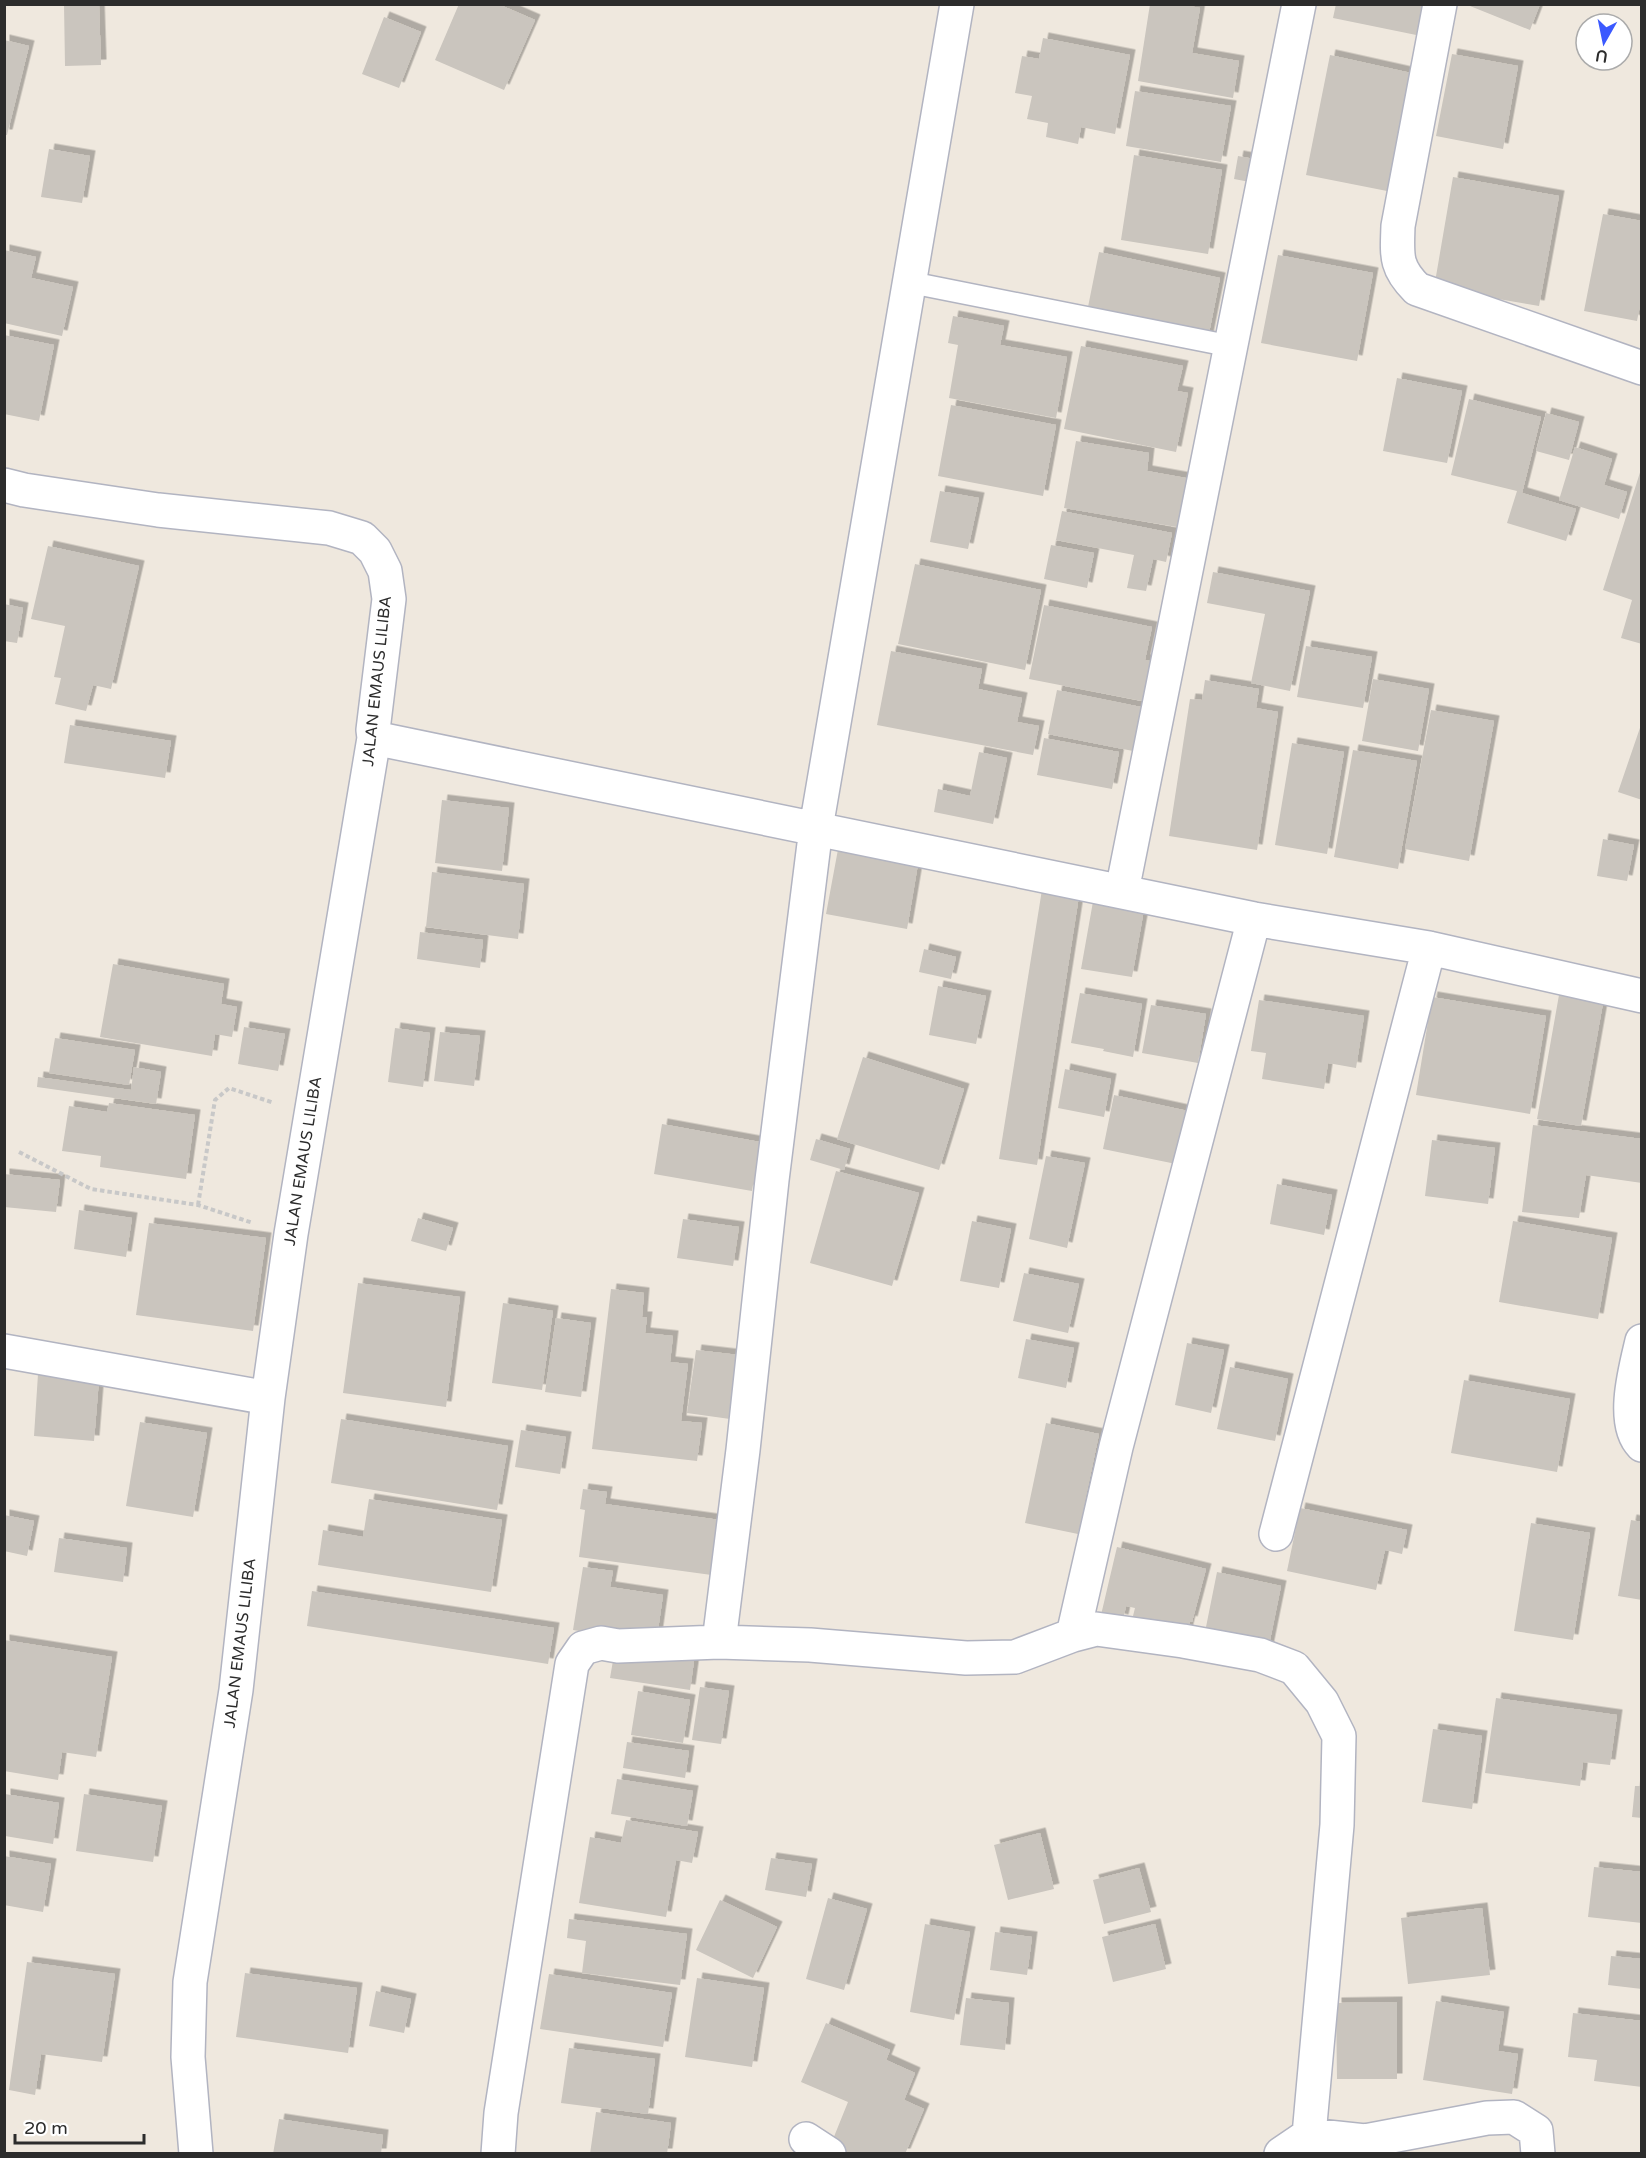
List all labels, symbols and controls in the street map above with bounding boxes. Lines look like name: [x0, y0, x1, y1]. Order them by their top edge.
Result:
north arrow: [1574, 12, 1634, 72]
text: U: [1594, 45, 1609, 67]
street label: JALAN EMAUS LILIBA: [358, 595, 396, 767]
street label: JALAN EMAUS LILIBA: [280, 1075, 326, 1247]
street label: JALAN EMAUS LILIBA: [220, 1557, 260, 1729]
scale bar: [15, 2107, 144, 2145]
text: 20 m: [24, 2117, 68, 2139]

